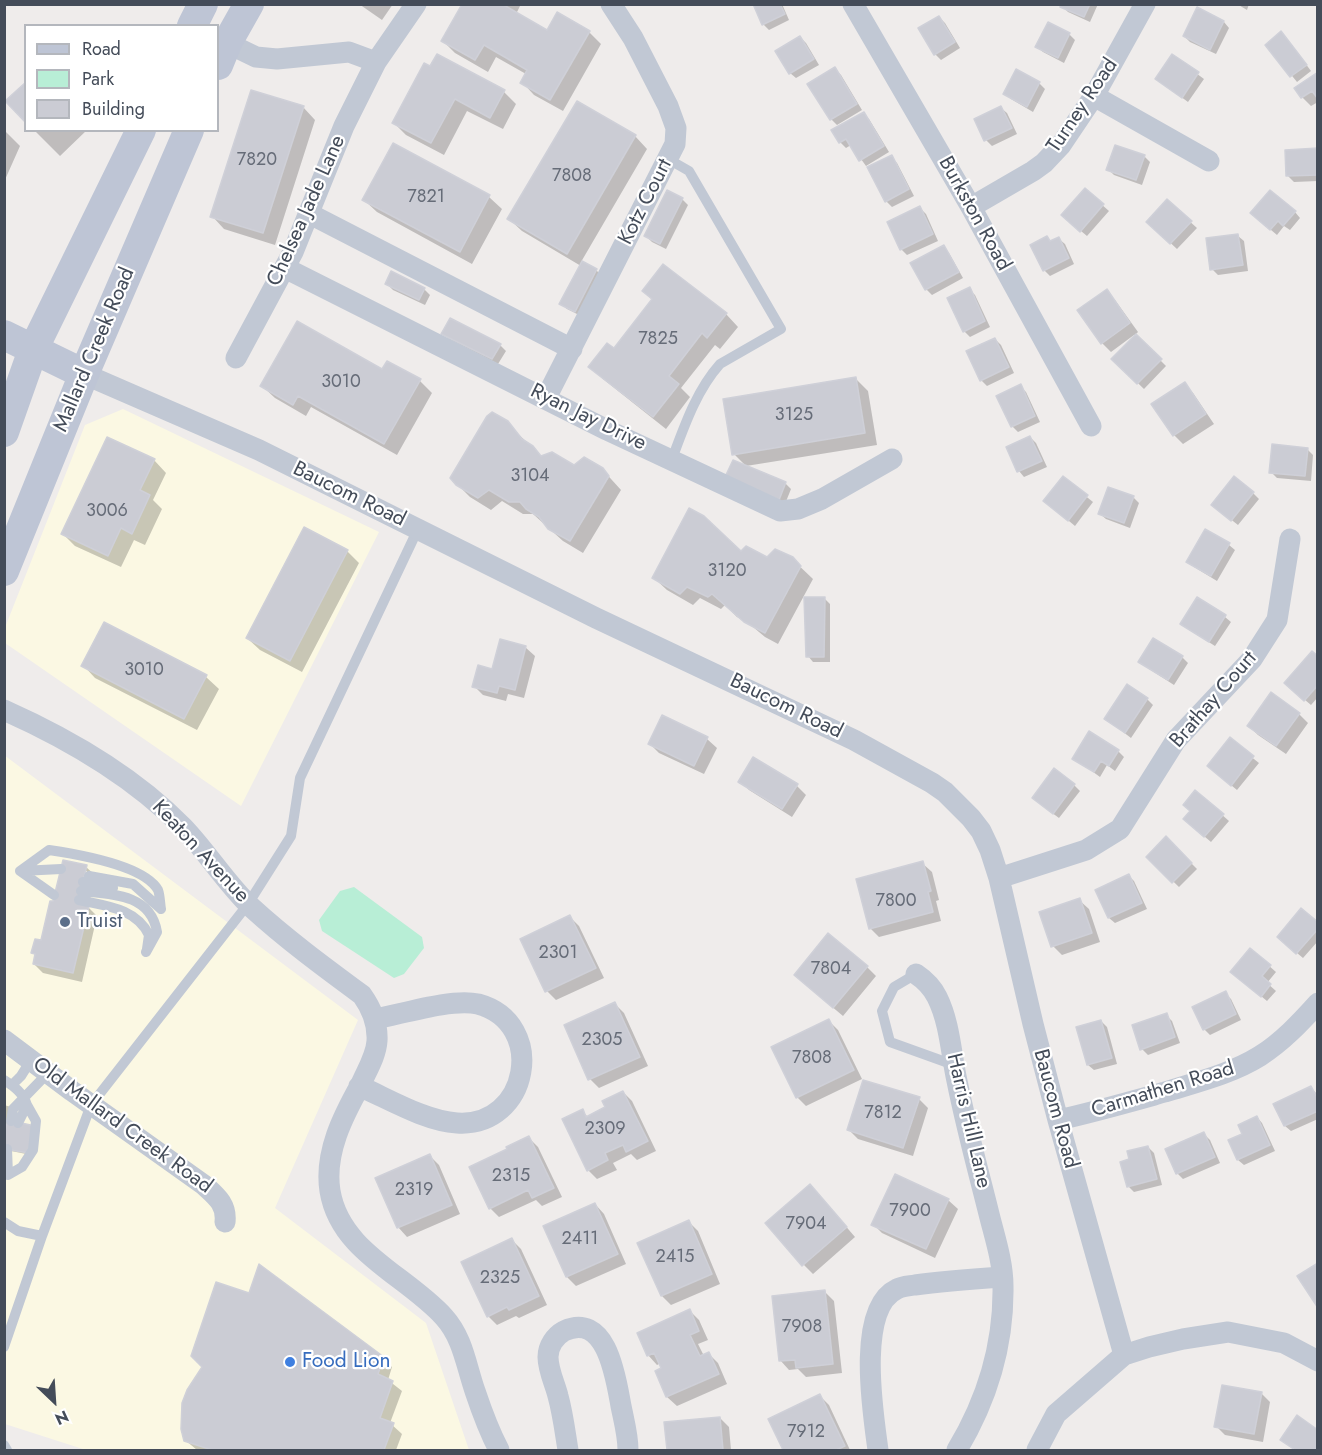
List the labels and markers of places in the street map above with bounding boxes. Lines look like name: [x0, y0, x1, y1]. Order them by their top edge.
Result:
place label: Truist: [77, 909, 122, 935]
marker: Truist: [58, 915, 72, 929]
place label: Food Lion: [302, 1349, 390, 1375]
marker: Food Lion: [283, 1355, 297, 1369]

